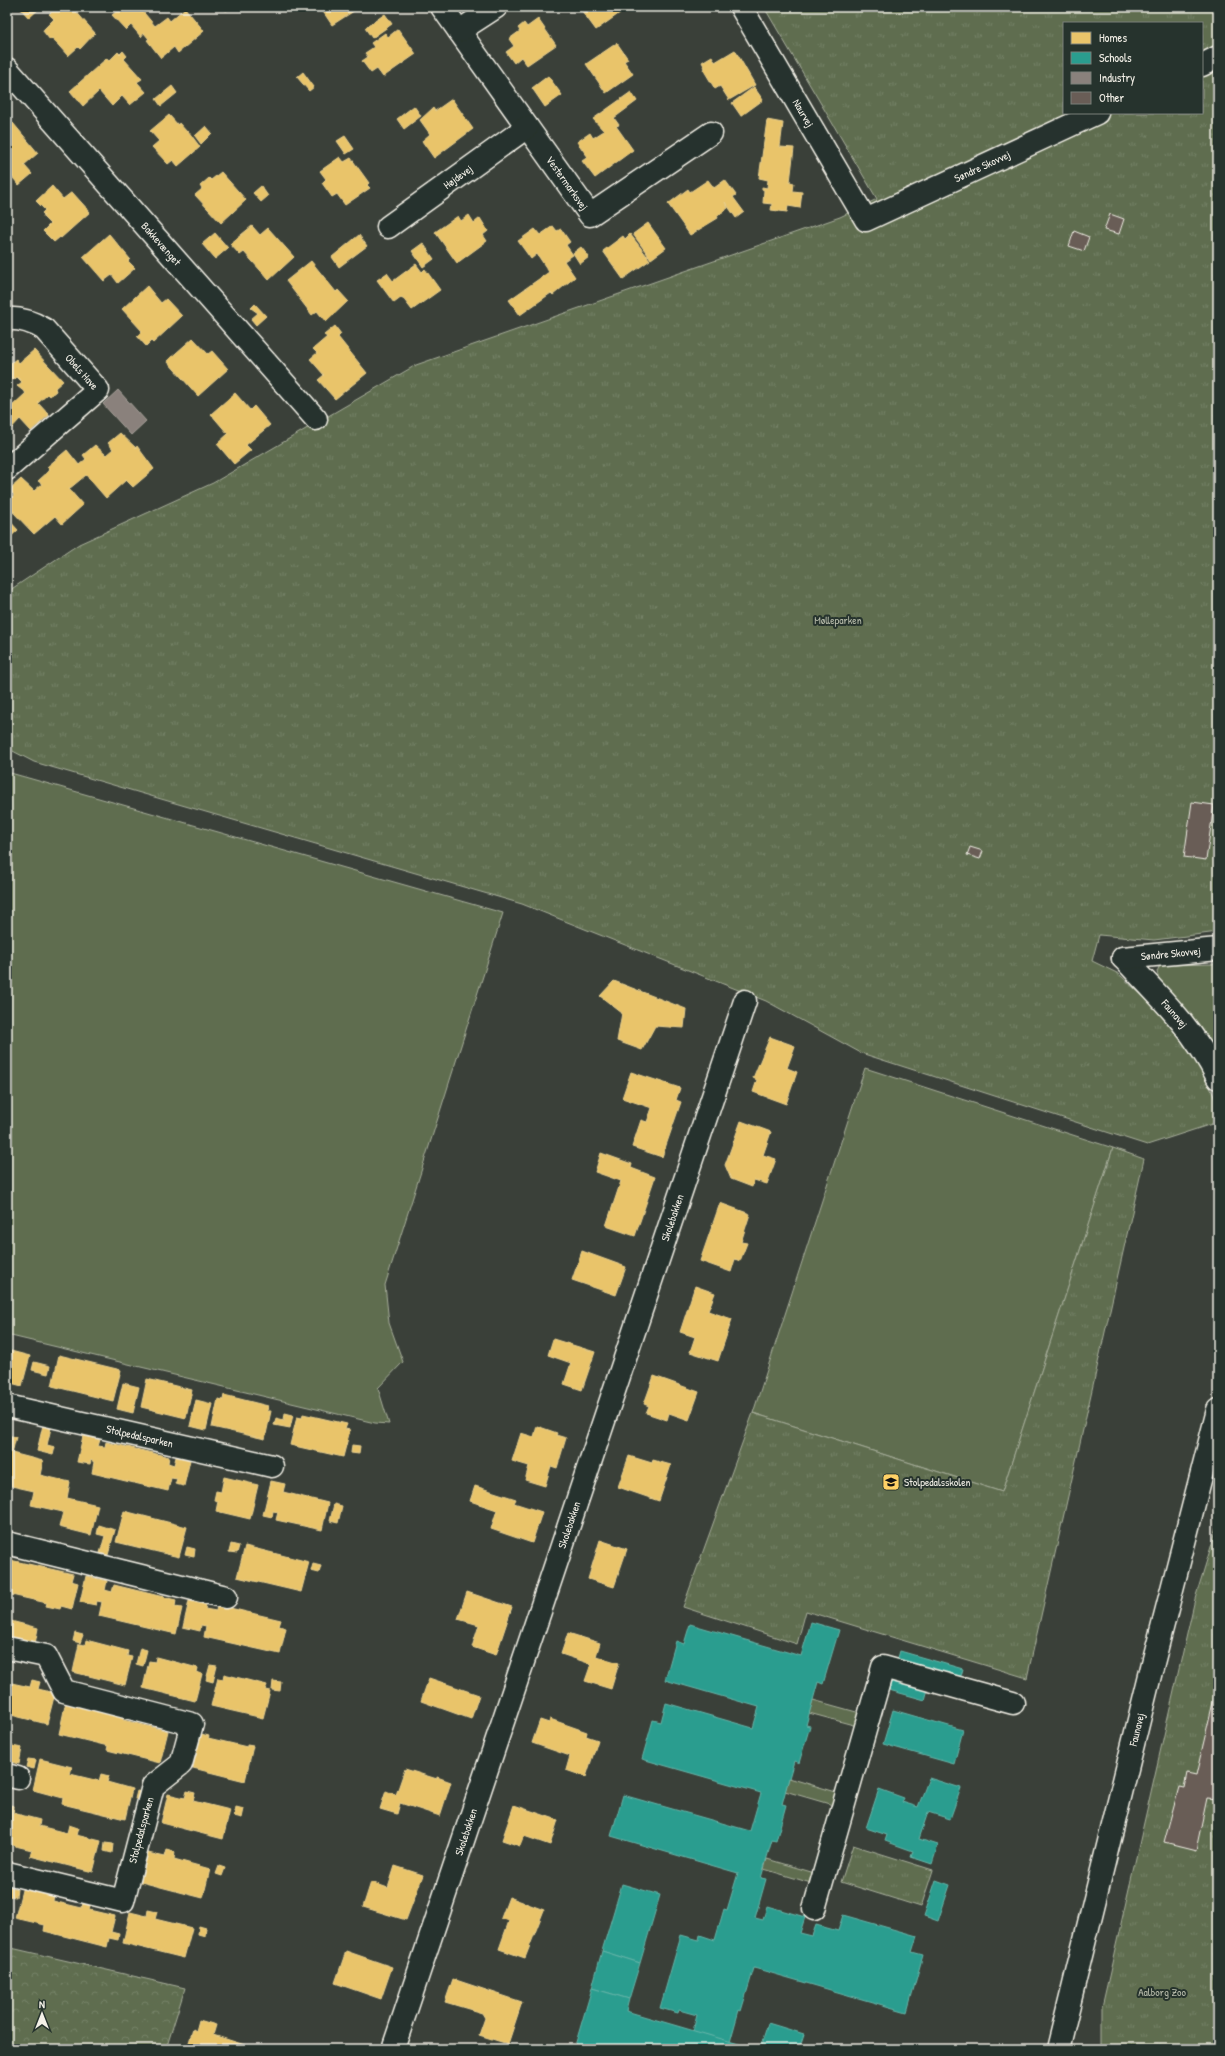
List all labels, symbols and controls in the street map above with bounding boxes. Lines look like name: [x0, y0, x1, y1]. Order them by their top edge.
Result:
legend: [1063, 22, 1203, 114]
text: Homes: [1099, 29, 1127, 46]
text: Schools: [1099, 49, 1132, 66]
text: Industry: [1099, 69, 1135, 86]
text: Other: [1099, 89, 1125, 106]
street label: Naurvej: [790, 97, 817, 130]
street label: Søndre Skovvej: [952, 147, 1012, 185]
street label: Vestermarksvej: [543, 153, 591, 213]
street label: Højdevej: [441, 162, 475, 192]
street label: Bakkevænget: [138, 219, 184, 268]
street label: Obels Have: [62, 351, 102, 393]
park label: Mølleparken: [814, 613, 862, 627]
street label: Søndre Skovvej: [1140, 944, 1201, 963]
street label: Faunavej: [1158, 996, 1191, 1031]
street label: Skolebakken: [658, 1192, 687, 1243]
street label: Stolpedalsparken: [105, 1422, 175, 1450]
school or university icon: Stolpedalsskolen: [881, 1472, 901, 1492]
place label: Stolpedalsskolen: [904, 1475, 971, 1489]
street label: Skolebakken: [555, 1499, 583, 1550]
street label: Faunavej: [1126, 1712, 1147, 1748]
street label: Stolpedalsparken: [125, 1795, 157, 1865]
street label: Skolebakken: [452, 1807, 480, 1857]
park label: Aalborg Zoo: [1138, 1985, 1186, 1999]
north arrow: [22, 1994, 62, 2034]
text: N: [39, 1997, 45, 2011]

